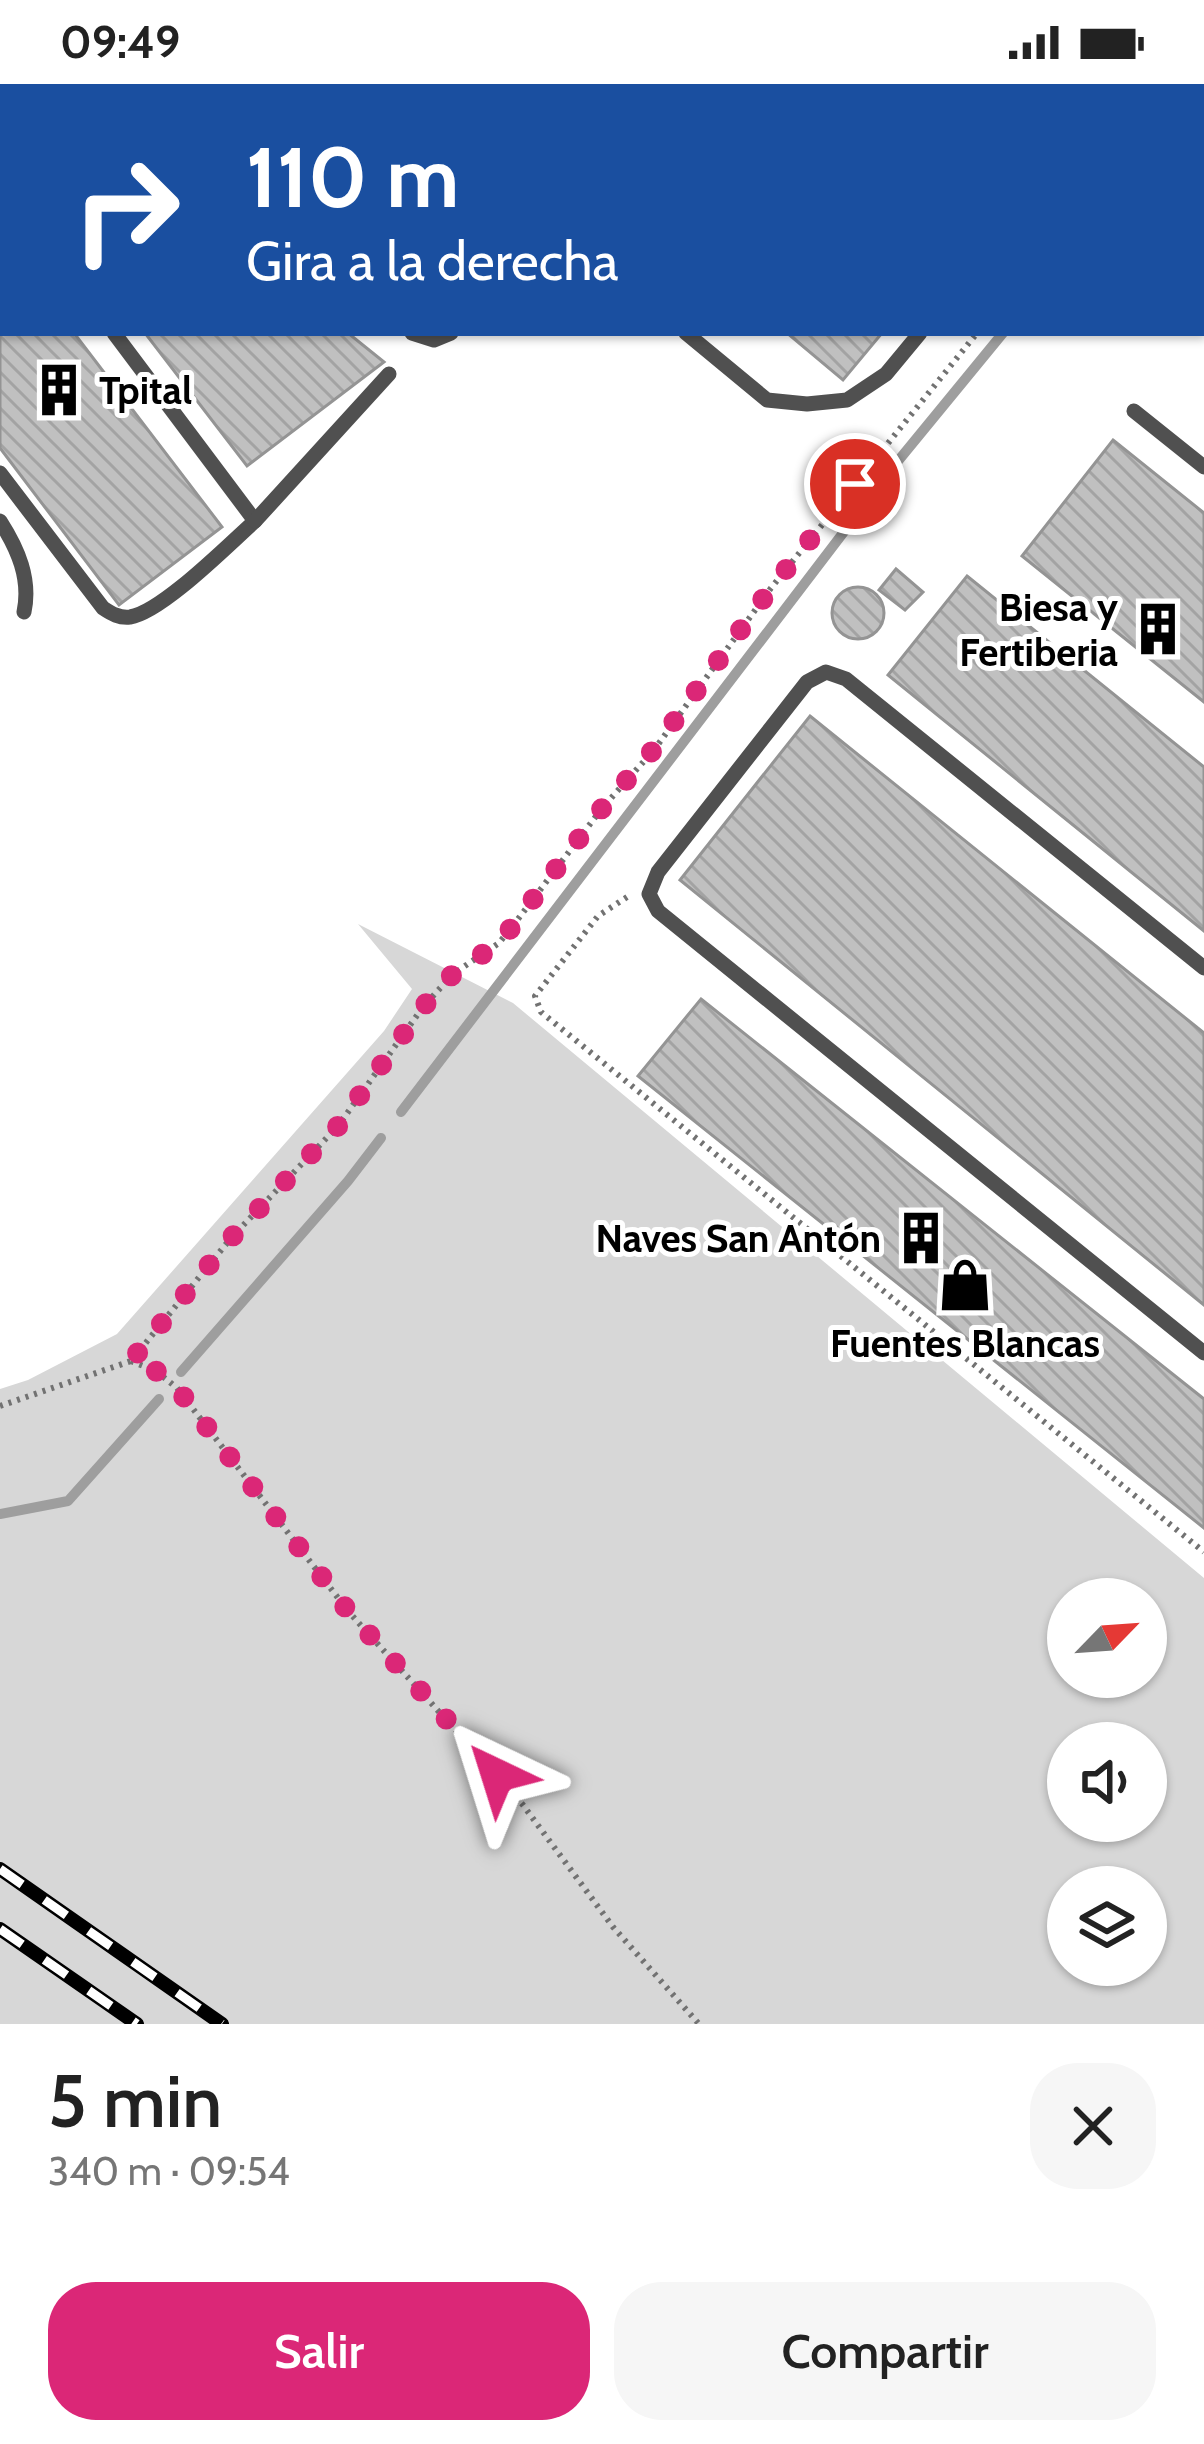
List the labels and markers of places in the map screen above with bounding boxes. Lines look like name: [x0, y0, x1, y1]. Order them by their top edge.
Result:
building icon: Tpital: [30, 361, 88, 419]
place label: Tpital: [99, 366, 192, 414]
pin: [804, 433, 906, 535]
place label: Biesa y Fertiberia: [959, 583, 1118, 676]
building icon: Biesa y Fertiberia: [1129, 600, 1187, 658]
building icon: Naves San Antón: [892, 1209, 950, 1267]
place label: Naves San Antón: [596, 1214, 881, 1262]
shop icon: Fuentes Blancas: [936, 1256, 994, 1314]
place label: Fuentes Blancas: [830, 1319, 1100, 1367]

